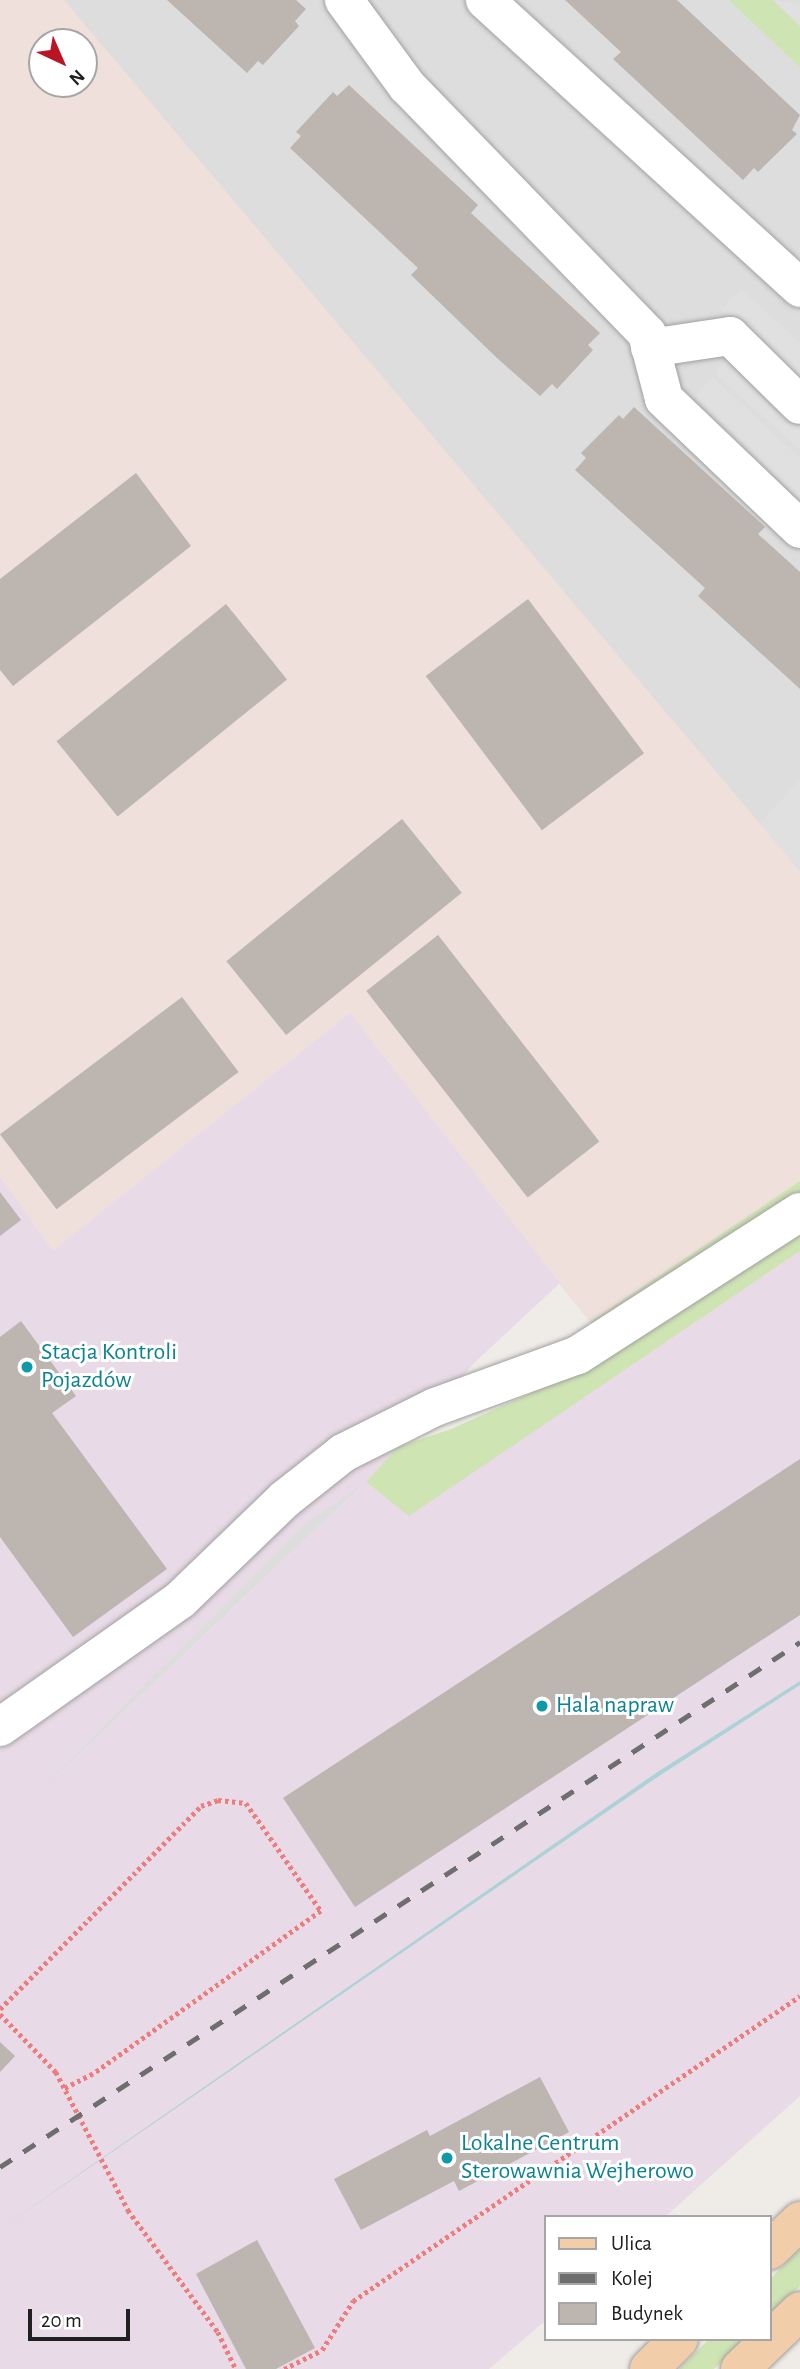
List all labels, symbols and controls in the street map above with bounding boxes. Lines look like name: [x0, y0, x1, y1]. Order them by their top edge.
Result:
north arrow: [28, 28, 98, 98]
text: N: [65, 66, 88, 88]
place label: Stacja Kontroli Pojazdów: [41, 1339, 177, 1395]
marker: Stacja Kontroli Pojazdów: [19, 1359, 35, 1375]
place label: Hala napraw: [556, 1692, 674, 1720]
marker: Hala napraw: [534, 1698, 550, 1714]
place label: Lokalne Centrum Sterowawnia Wejherowo: [461, 2130, 694, 2186]
marker: Lokalne Centrum Sterowawnia Wejherowo: [439, 2150, 455, 2166]
legend: [544, 2215, 772, 2341]
text: Ulica: [611, 2233, 652, 2254]
text: Kolej: [611, 2268, 653, 2289]
scale bar: [32, 2296, 133, 2340]
text: Budynek: [611, 2303, 683, 2324]
text: 20 m: [41, 2310, 82, 2331]

